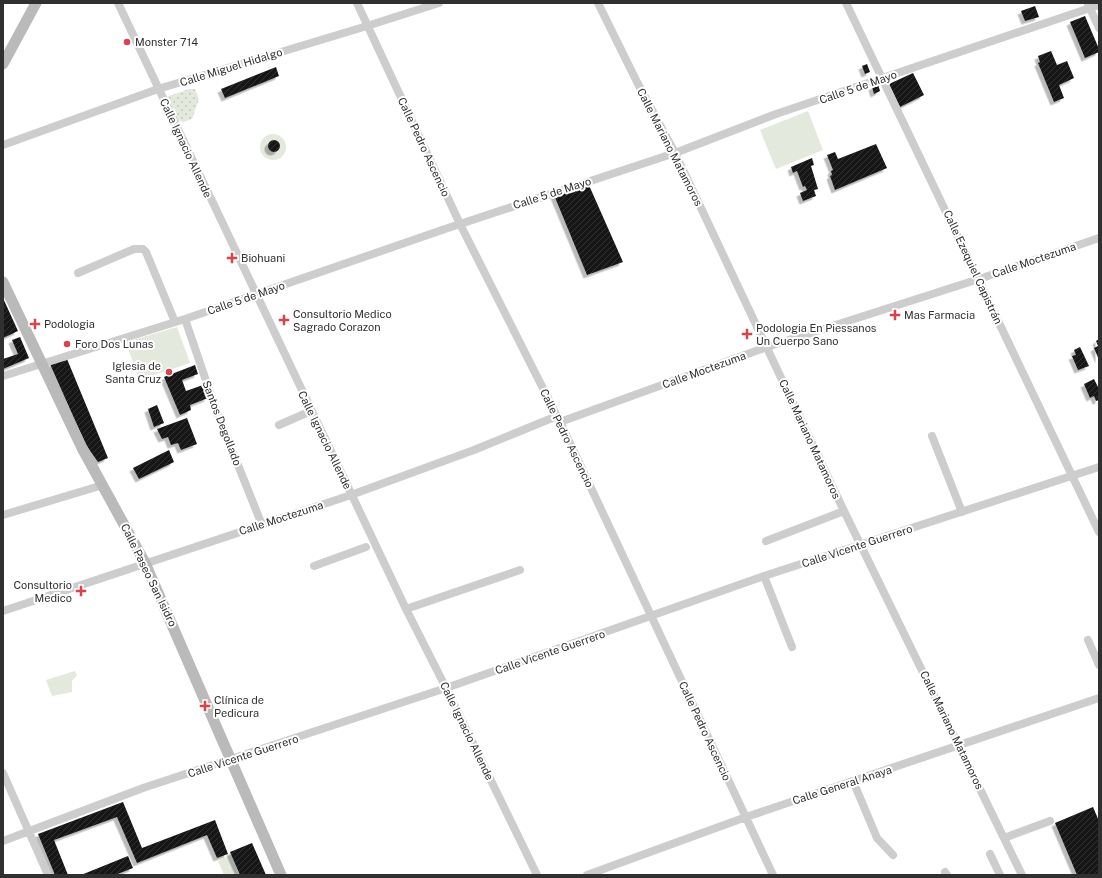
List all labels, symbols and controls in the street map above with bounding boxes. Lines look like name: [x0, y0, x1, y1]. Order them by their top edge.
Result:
place label: Monster 714: [135, 36, 198, 48]
marker: Monster 714: [122, 37, 132, 47]
street label: Calle Miguel Hidalgo: [178, 46, 284, 88]
street label: Calle 5 de Mayo: [818, 68, 898, 106]
street label: Calle Mariano Matamoros: [635, 86, 705, 208]
street label: Calle Pedro Ascencio: [396, 96, 452, 198]
street label: Calle Ignacio Allende: [158, 97, 214, 199]
street label: Calle 5 de Mayo: [512, 175, 592, 211]
street label: Calle Ezequiel Capistrán: [941, 208, 1005, 326]
street label: Calle Moctezuma: [991, 240, 1077, 280]
marker: Biohuani: [226, 252, 238, 264]
place label: Biohuani: [241, 252, 285, 264]
street label: Calle 5 de Mayo: [206, 279, 286, 317]
place label: Consultorio Medico Sagrado Corazon: [293, 308, 392, 333]
marker: Mas Farmacia: [889, 309, 901, 321]
place label: Mas Farmacia: [904, 309, 975, 321]
marker: Consultorio Medico Sagrado Corazon: [278, 314, 290, 326]
marker: Podologia: [29, 318, 41, 330]
place label: Podologia: [44, 318, 95, 330]
place label: Podologia En Piessanos Un Cuerpo Sano: [756, 322, 877, 347]
marker: Podologia En Piessanos Un Cuerpo Sano: [741, 328, 753, 340]
place label: Foro Dos Lunas: [75, 338, 154, 350]
marker: Foro Dos Lunas: [62, 339, 72, 349]
street label: Calle Moctezuma: [661, 349, 747, 391]
place label: Iglesia de Santa Cruz: [105, 360, 161, 385]
marker: Iglesia de Santa Cruz: [164, 367, 174, 377]
street label: Calle Mariano Matamoros: [777, 377, 843, 501]
street label: Santos Degollado: [200, 379, 244, 467]
street label: Calle Pedro Ascencio: [538, 387, 596, 489]
street label: Calle Ignacio Allende: [296, 389, 354, 491]
street label: Calle Moctezuma: [237, 499, 325, 537]
street label: Calle Paseo San Isidro: [119, 522, 179, 628]
street label: Calle Vicente Guerrero: [800, 522, 914, 570]
place label: Consultorio Medico: [13, 579, 72, 604]
marker: Consultorio Medico: [75, 585, 87, 597]
street label: Calle Vicente Guerrero: [493, 628, 607, 676]
street label: Calle Mariano Matamoros: [918, 669, 986, 792]
street label: Calle Ignacio Allende: [438, 680, 496, 782]
street label: Calle Pedro Ascencio: [677, 680, 733, 782]
place label: Clínica de Pedicura: [214, 694, 264, 719]
marker: Clínica de Pedicura: [199, 700, 211, 712]
street label: Calle Vicente Guerrero: [186, 732, 300, 780]
street label: Calle General Anaya: [791, 763, 893, 807]

